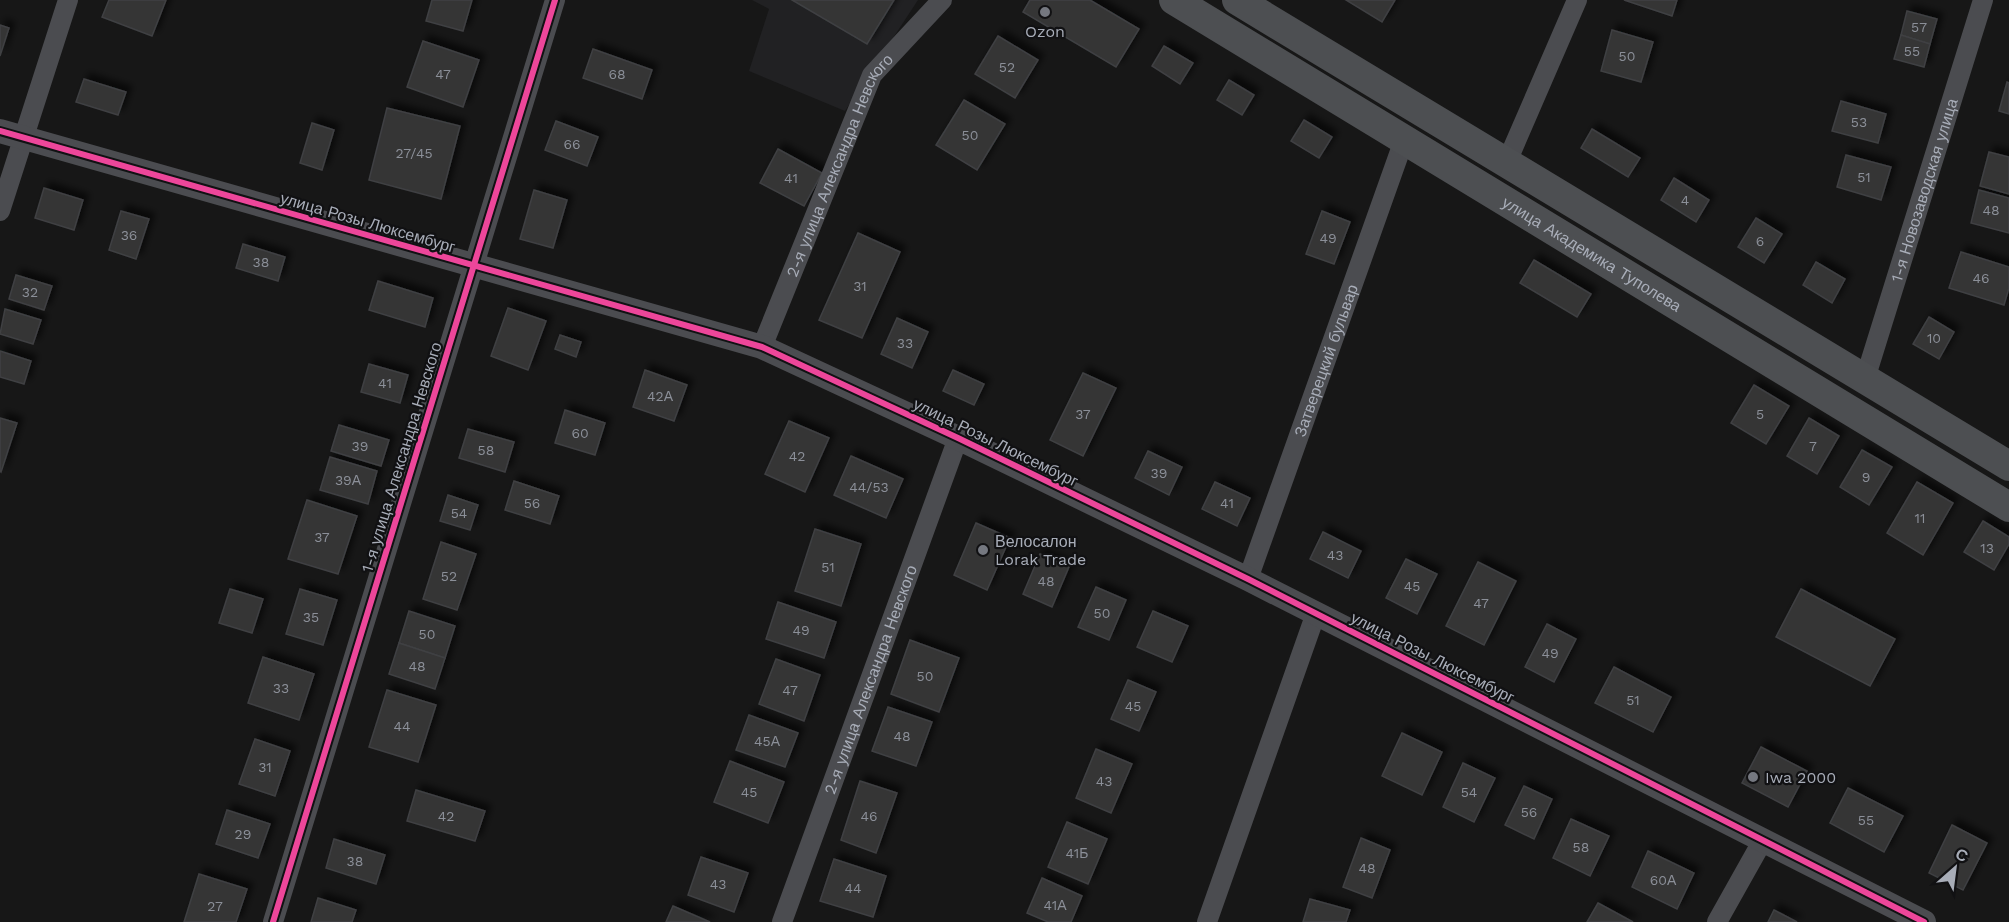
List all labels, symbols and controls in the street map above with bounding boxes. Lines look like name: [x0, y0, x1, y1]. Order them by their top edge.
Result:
marker: Ozon: [1038, 5, 1052, 19]
house number: 57: [1911, 19, 1927, 35]
place label: Ozon: [1025, 22, 1065, 41]
house number: 55: [1904, 43, 1920, 59]
house number: 50: [1619, 48, 1635, 64]
street label: 2-я улица Александра Невского: [782, 50, 897, 280]
house number: 52: [999, 59, 1015, 75]
house number: 47: [435, 66, 451, 82]
house number: 68: [608, 66, 626, 82]
street label: 1-я Новозаводская улица: [1887, 96, 1962, 284]
house number: 53: [1851, 114, 1867, 130]
house number: 50: [962, 127, 978, 143]
house number: 66: [563, 136, 581, 152]
house number: 27/45: [395, 145, 433, 161]
house number: 51: [1857, 169, 1871, 185]
house number: 41: [784, 170, 798, 186]
street label: улица Розы Люксембург: [278, 188, 458, 257]
house number: 4: [1681, 192, 1689, 208]
street label: улица Академика Туполева: [1499, 193, 1685, 316]
house number: 48: [1982, 202, 2000, 218]
house number: 36: [121, 227, 137, 243]
house number: 49: [1319, 230, 1337, 246]
house number: 6: [1756, 233, 1764, 249]
house number: 38: [253, 254, 269, 270]
house number: 46: [1972, 270, 1990, 286]
house number: 31: [853, 278, 867, 294]
street label: Затверецкий бульвар: [1290, 282, 1362, 439]
house number: 32: [22, 284, 38, 300]
house number: 10: [1927, 330, 1941, 346]
house number: 33: [897, 335, 913, 351]
street label: 1-я улица Александра Невского: [357, 340, 446, 574]
house number: 41: [378, 375, 392, 391]
house number: 42А: [647, 388, 674, 404]
street label: улица Розы Люксембург: [910, 394, 1082, 491]
house number: 37: [1075, 406, 1091, 422]
house number: 5: [1756, 406, 1764, 422]
house number: 60: [571, 425, 589, 441]
house number: 39: [352, 438, 368, 454]
house number: 7: [1809, 438, 1817, 454]
house number: 58: [478, 442, 494, 458]
house number: 42: [789, 448, 805, 464]
house number: 39: [1151, 465, 1167, 481]
house number: 9: [1862, 469, 1870, 485]
house number: 39А: [335, 472, 362, 488]
house number: 44/53: [849, 479, 889, 495]
house number: 56: [524, 495, 540, 511]
house number: 41: [1220, 495, 1234, 511]
house number: 54: [451, 505, 467, 521]
house number: 11: [1915, 510, 1925, 526]
house number: 37: [314, 529, 330, 545]
place label: Велосалон Lorak Trade: [995, 532, 1086, 569]
house number: 13: [1980, 540, 1994, 556]
marker: Велосалон Lorak Trade: [976, 543, 990, 557]
house number: 43: [1327, 547, 1343, 563]
house number: 51: [821, 559, 835, 575]
street label: 2-я улица Александра Невского: [820, 562, 921, 797]
house number: 52: [441, 568, 457, 584]
house number: 48: [1037, 573, 1055, 589]
house number: 45: [1404, 578, 1420, 594]
house number: 47: [1473, 595, 1489, 611]
house number: 50: [1094, 605, 1110, 621]
street label: улица Розы Люксембург: [1348, 608, 1518, 707]
house number: 35: [303, 609, 319, 625]
house number: 49: [792, 622, 810, 638]
house number: 50: [419, 626, 435, 642]
house number: 49: [1541, 645, 1559, 661]
house number: 48: [408, 658, 426, 674]
house number: 50: [917, 668, 933, 684]
house number: 33: [273, 680, 289, 696]
house number: 47: [782, 682, 798, 698]
house number: 51: [1626, 692, 1640, 708]
house number: 45: [1125, 698, 1141, 714]
house number: 44: [393, 718, 411, 734]
house number: 48: [893, 728, 911, 744]
house number: 45А: [754, 733, 781, 749]
house number: 31: [258, 759, 272, 775]
place label: Iwa 2000: [1765, 768, 1836, 787]
marker: Iwa 2000: [1746, 770, 1760, 784]
house number: 43: [1096, 773, 1112, 789]
house number: 45: [741, 784, 757, 800]
house number: 54: [1461, 784, 1477, 800]
house number: 56: [1521, 804, 1537, 820]
house number: 42: [438, 808, 454, 824]
house number: 46: [860, 808, 878, 824]
house number: 55: [1858, 812, 1874, 828]
house number: 29: [235, 826, 251, 842]
north arrow: [1925, 838, 1985, 898]
house number: 58: [1573, 839, 1589, 855]
text: С: [1952, 844, 1972, 867]
house number: 41Б: [1066, 845, 1088, 861]
house number: 38: [347, 853, 363, 869]
house number: 48: [1358, 860, 1376, 876]
house number: 60А: [1650, 872, 1677, 888]
house number: 43: [710, 876, 726, 892]
house number: 44: [844, 880, 862, 896]
house number: 41А: [1043, 897, 1067, 913]
house number: 27: [207, 898, 223, 914]

